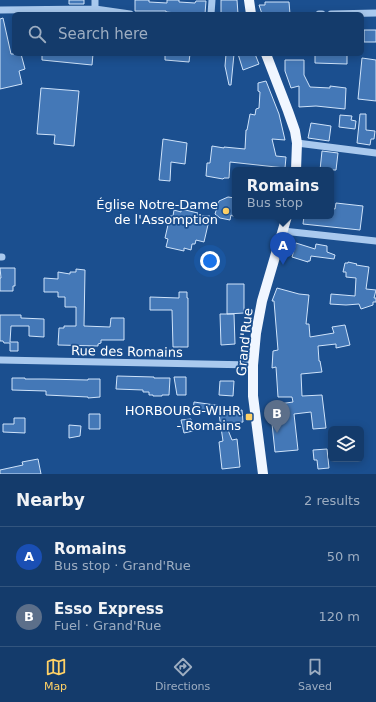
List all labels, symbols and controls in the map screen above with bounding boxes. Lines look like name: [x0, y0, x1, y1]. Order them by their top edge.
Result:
search box: [12, 12, 364, 56]
icon: search: [26, 23, 48, 45]
text: Search here: [58, 25, 148, 43]
popup: [232, 167, 334, 219]
text: Romains: [247, 177, 319, 195]
text: Bus stop: [247, 195, 303, 210]
place label: Église Notre-Dame de l'Assomption: [96, 197, 218, 227]
marker: Église Notre-Dame de l'Assomption: [221, 206, 231, 216]
pin: A: [270, 232, 296, 265]
your location: [200, 251, 220, 271]
street label: Grand'Rue: [233, 307, 256, 377]
street label: Rue des Romains: [71, 343, 183, 360]
pin: B: [264, 400, 290, 433]
place label: HORBOURG-WIHR - Romains: [125, 403, 241, 433]
marker: HORBOURG-WIHR - Romains: [244, 412, 254, 422]
map controls: [328, 426, 364, 462]
button: layers: [328, 426, 364, 462]
text: Nearby: [16, 490, 85, 510]
text: 2 results: [304, 493, 360, 508]
text: Romains: [54, 540, 126, 558]
text: A: [24, 549, 34, 564]
text: 50 m: [327, 549, 360, 564]
text: Bus stop · Grand'Rue: [54, 558, 191, 573]
text: Esso Express: [54, 600, 164, 618]
text: B: [24, 609, 34, 624]
text: 120 m: [318, 609, 360, 624]
text: Fuel · Grand'Rue: [54, 618, 161, 633]
tab: Map: [44, 656, 67, 693]
tab: Directions: [155, 656, 210, 693]
tab: Saved: [298, 656, 332, 693]

